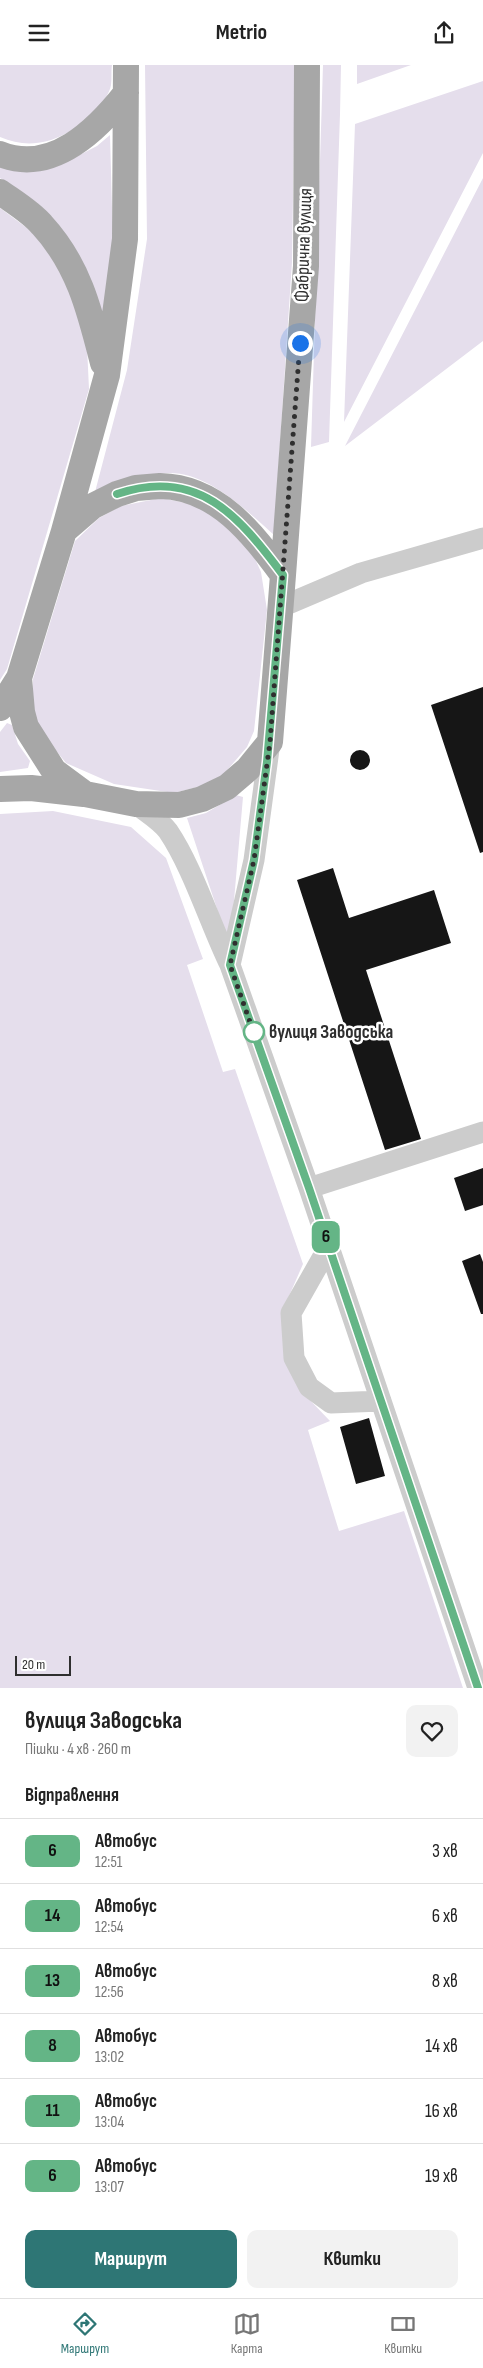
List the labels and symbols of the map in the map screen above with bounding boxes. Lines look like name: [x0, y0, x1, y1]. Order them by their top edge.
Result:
street label: Фабрична вулиця: [291, 188, 317, 302]
your location: [288, 331, 313, 356]
marker: вулиця Заводська: [243, 1021, 265, 1043]
place label: вулиця Заводська: [269, 1021, 393, 1044]
line badge: 6: [310, 1221, 342, 1253]
scale bar: [15, 1653, 71, 1676]

